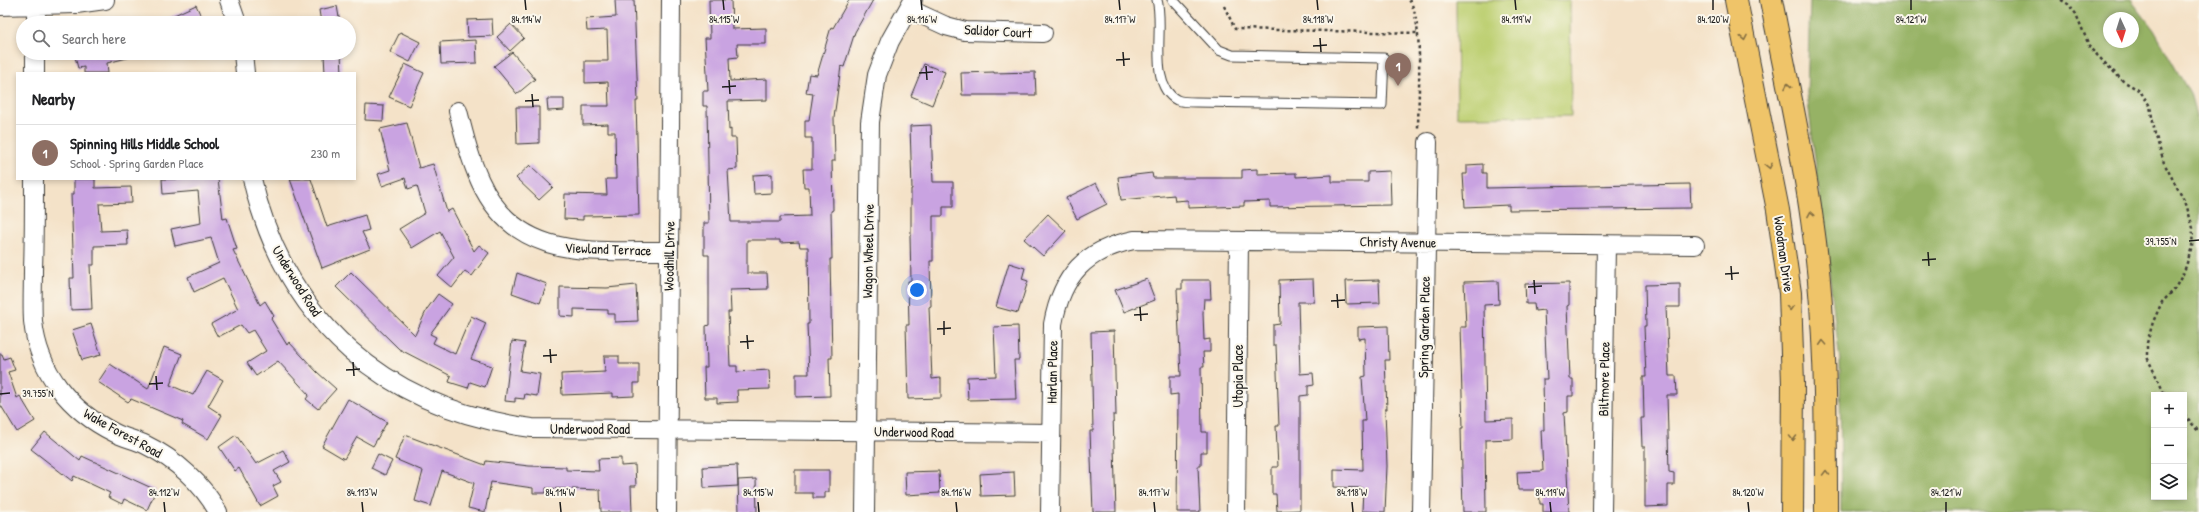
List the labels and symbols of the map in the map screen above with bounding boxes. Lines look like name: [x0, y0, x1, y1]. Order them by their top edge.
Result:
north arrow: [2103, 12, 2139, 48]
text: 84.114°W: [511, 13, 542, 26]
text: 84.115°W: [709, 13, 740, 26]
text: 84.116°W: [907, 13, 938, 26]
text: 84.117°W: [1105, 13, 1136, 26]
text: 84.118°W: [1303, 13, 1334, 26]
text: 84.119°W: [1501, 13, 1532, 26]
text: 84.120°W: [1697, 13, 1730, 26]
text: 84.121°W: [1896, 13, 1927, 26]
street label: Salidor Court: [964, 19, 1032, 42]
one-way arrow: [1739, 35, 1748, 41]
pin: 1: [1385, 53, 1411, 86]
one-way arrow: [1784, 83, 1793, 89]
one-way arrow: [1765, 163, 1773, 169]
street label: Wagon Wheel Drive: [857, 203, 879, 298]
one-way arrow: [1807, 211, 1816, 217]
street label: Woodman Drive: [1770, 215, 1799, 293]
street label: Woodhill Drive: [658, 220, 679, 291]
street label: Christy Avenue: [1359, 231, 1437, 253]
text: 39.755°N: [2145, 235, 2177, 248]
street label: Viewland Terrace: [564, 237, 652, 260]
street label: Underwood Road: [268, 242, 327, 320]
street label: Spring Garden Place: [1413, 275, 1435, 378]
your location: [907, 280, 927, 300]
one-way arrow: [1786, 305, 1795, 311]
street label: Harlan Place: [1041, 340, 1062, 404]
one-way arrow: [1819, 340, 1827, 346]
street label: Biltmore Place: [1593, 341, 1614, 417]
street label: Utopia Place: [1228, 344, 1248, 407]
text: 39.755°N: [22, 387, 54, 400]
street label: Wake Forest Road: [81, 403, 166, 462]
street label: Underwood Road: [550, 419, 630, 438]
street label: Underwood Road: [874, 421, 955, 442]
one-way arrow: [1789, 435, 1797, 441]
one-way arrow: [1822, 470, 1830, 476]
text: 84.112°W: [149, 486, 180, 499]
text: 84.113°W: [347, 486, 378, 499]
text: 84.114°W: [545, 486, 576, 499]
text: 84.115°W: [743, 486, 774, 499]
text: 84.116°W: [941, 486, 972, 499]
text: 84.117°W: [1139, 486, 1170, 499]
text: 84.118°W: [1337, 486, 1368, 499]
text: 84.119°W: [1535, 486, 1566, 499]
text: 84.120°W: [1732, 486, 1765, 499]
text: 84.121°W: [1931, 486, 1962, 499]

